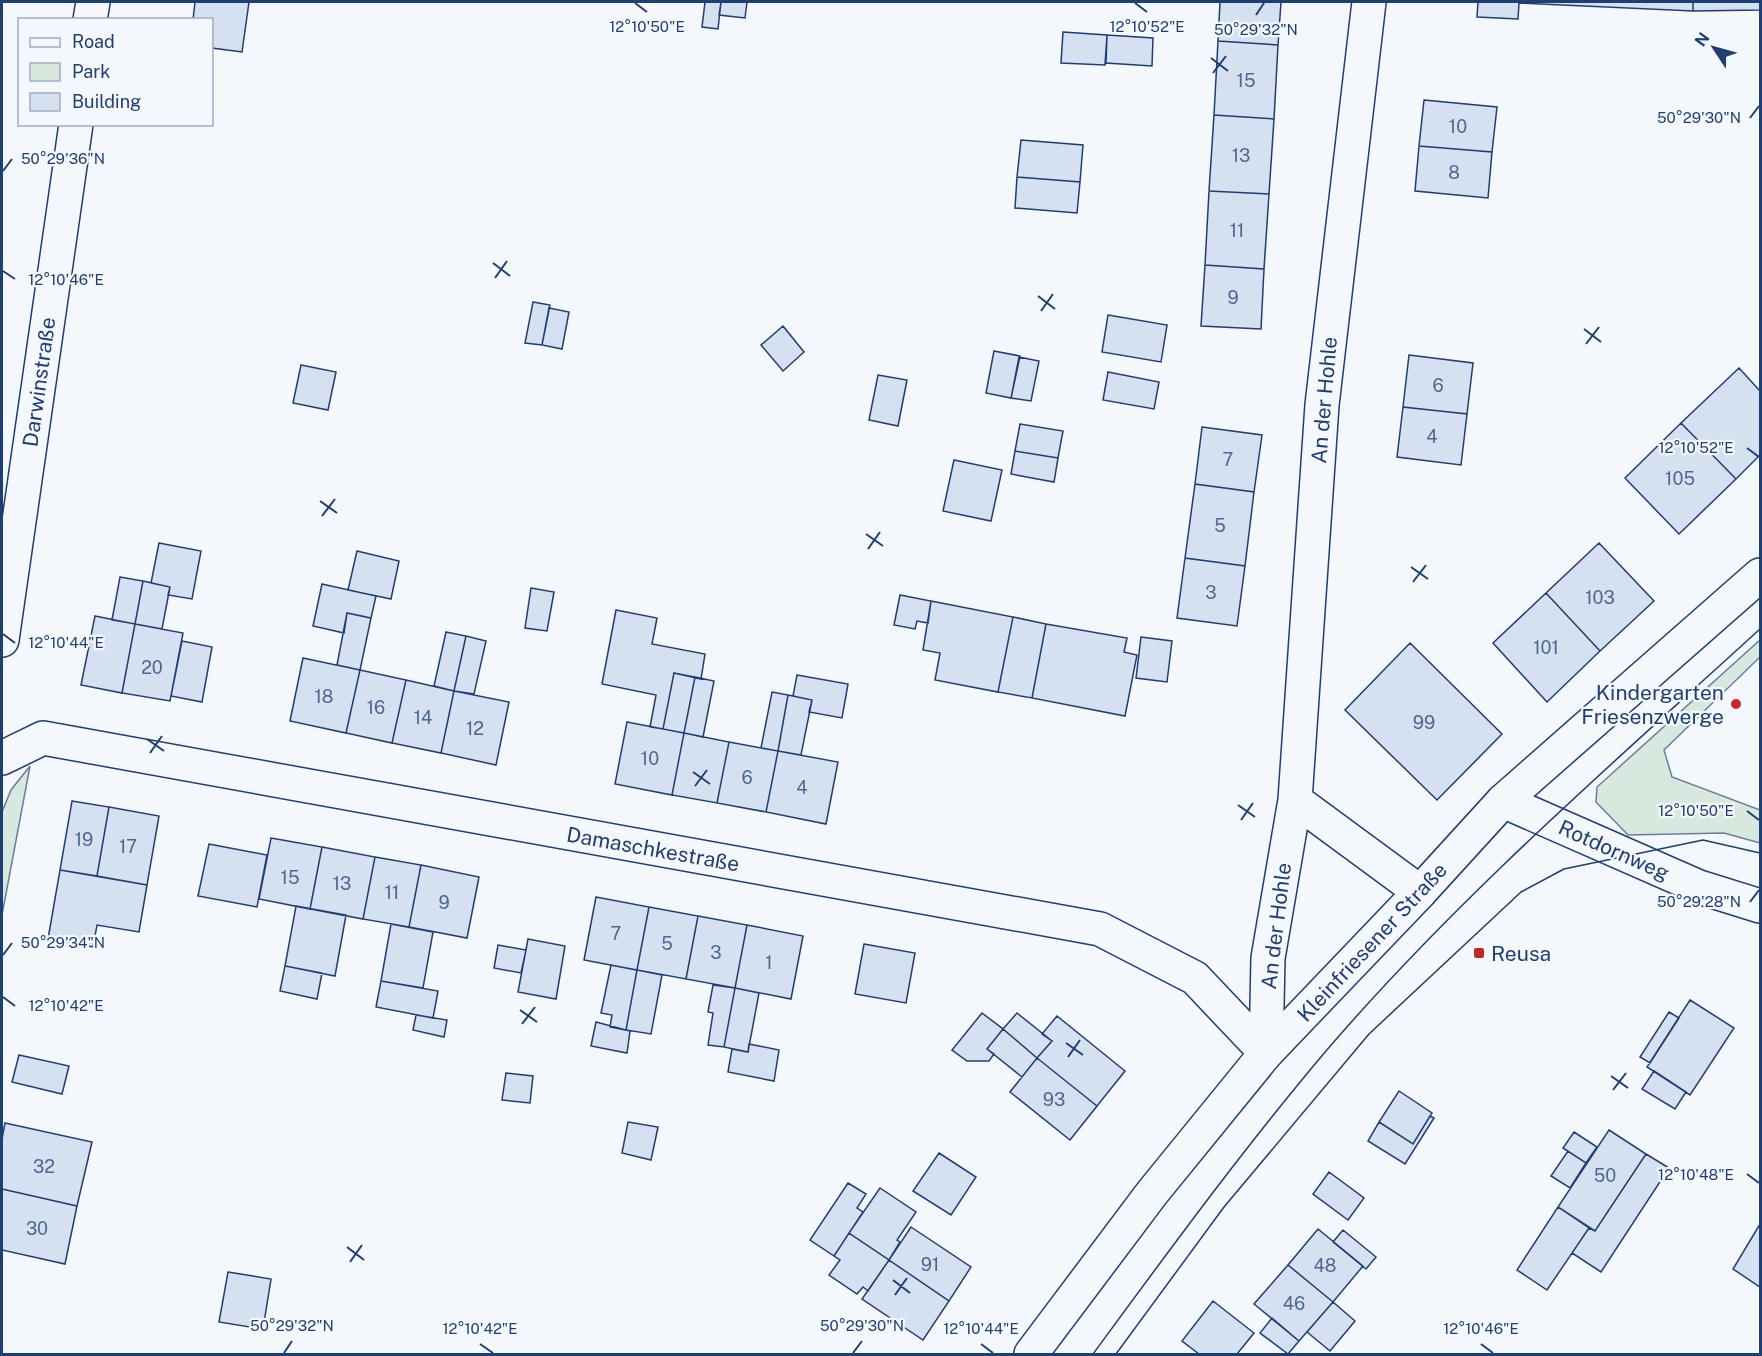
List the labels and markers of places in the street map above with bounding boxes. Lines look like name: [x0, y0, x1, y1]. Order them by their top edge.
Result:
place label: Kindergarten Friesenzwerge: [1581, 680, 1724, 729]
marker: Kindergarten Friesenzwerge: [1729, 697, 1743, 711]
place label: Reusa: [1491, 941, 1551, 966]
marker: Reusa: [1472, 946, 1486, 960]

